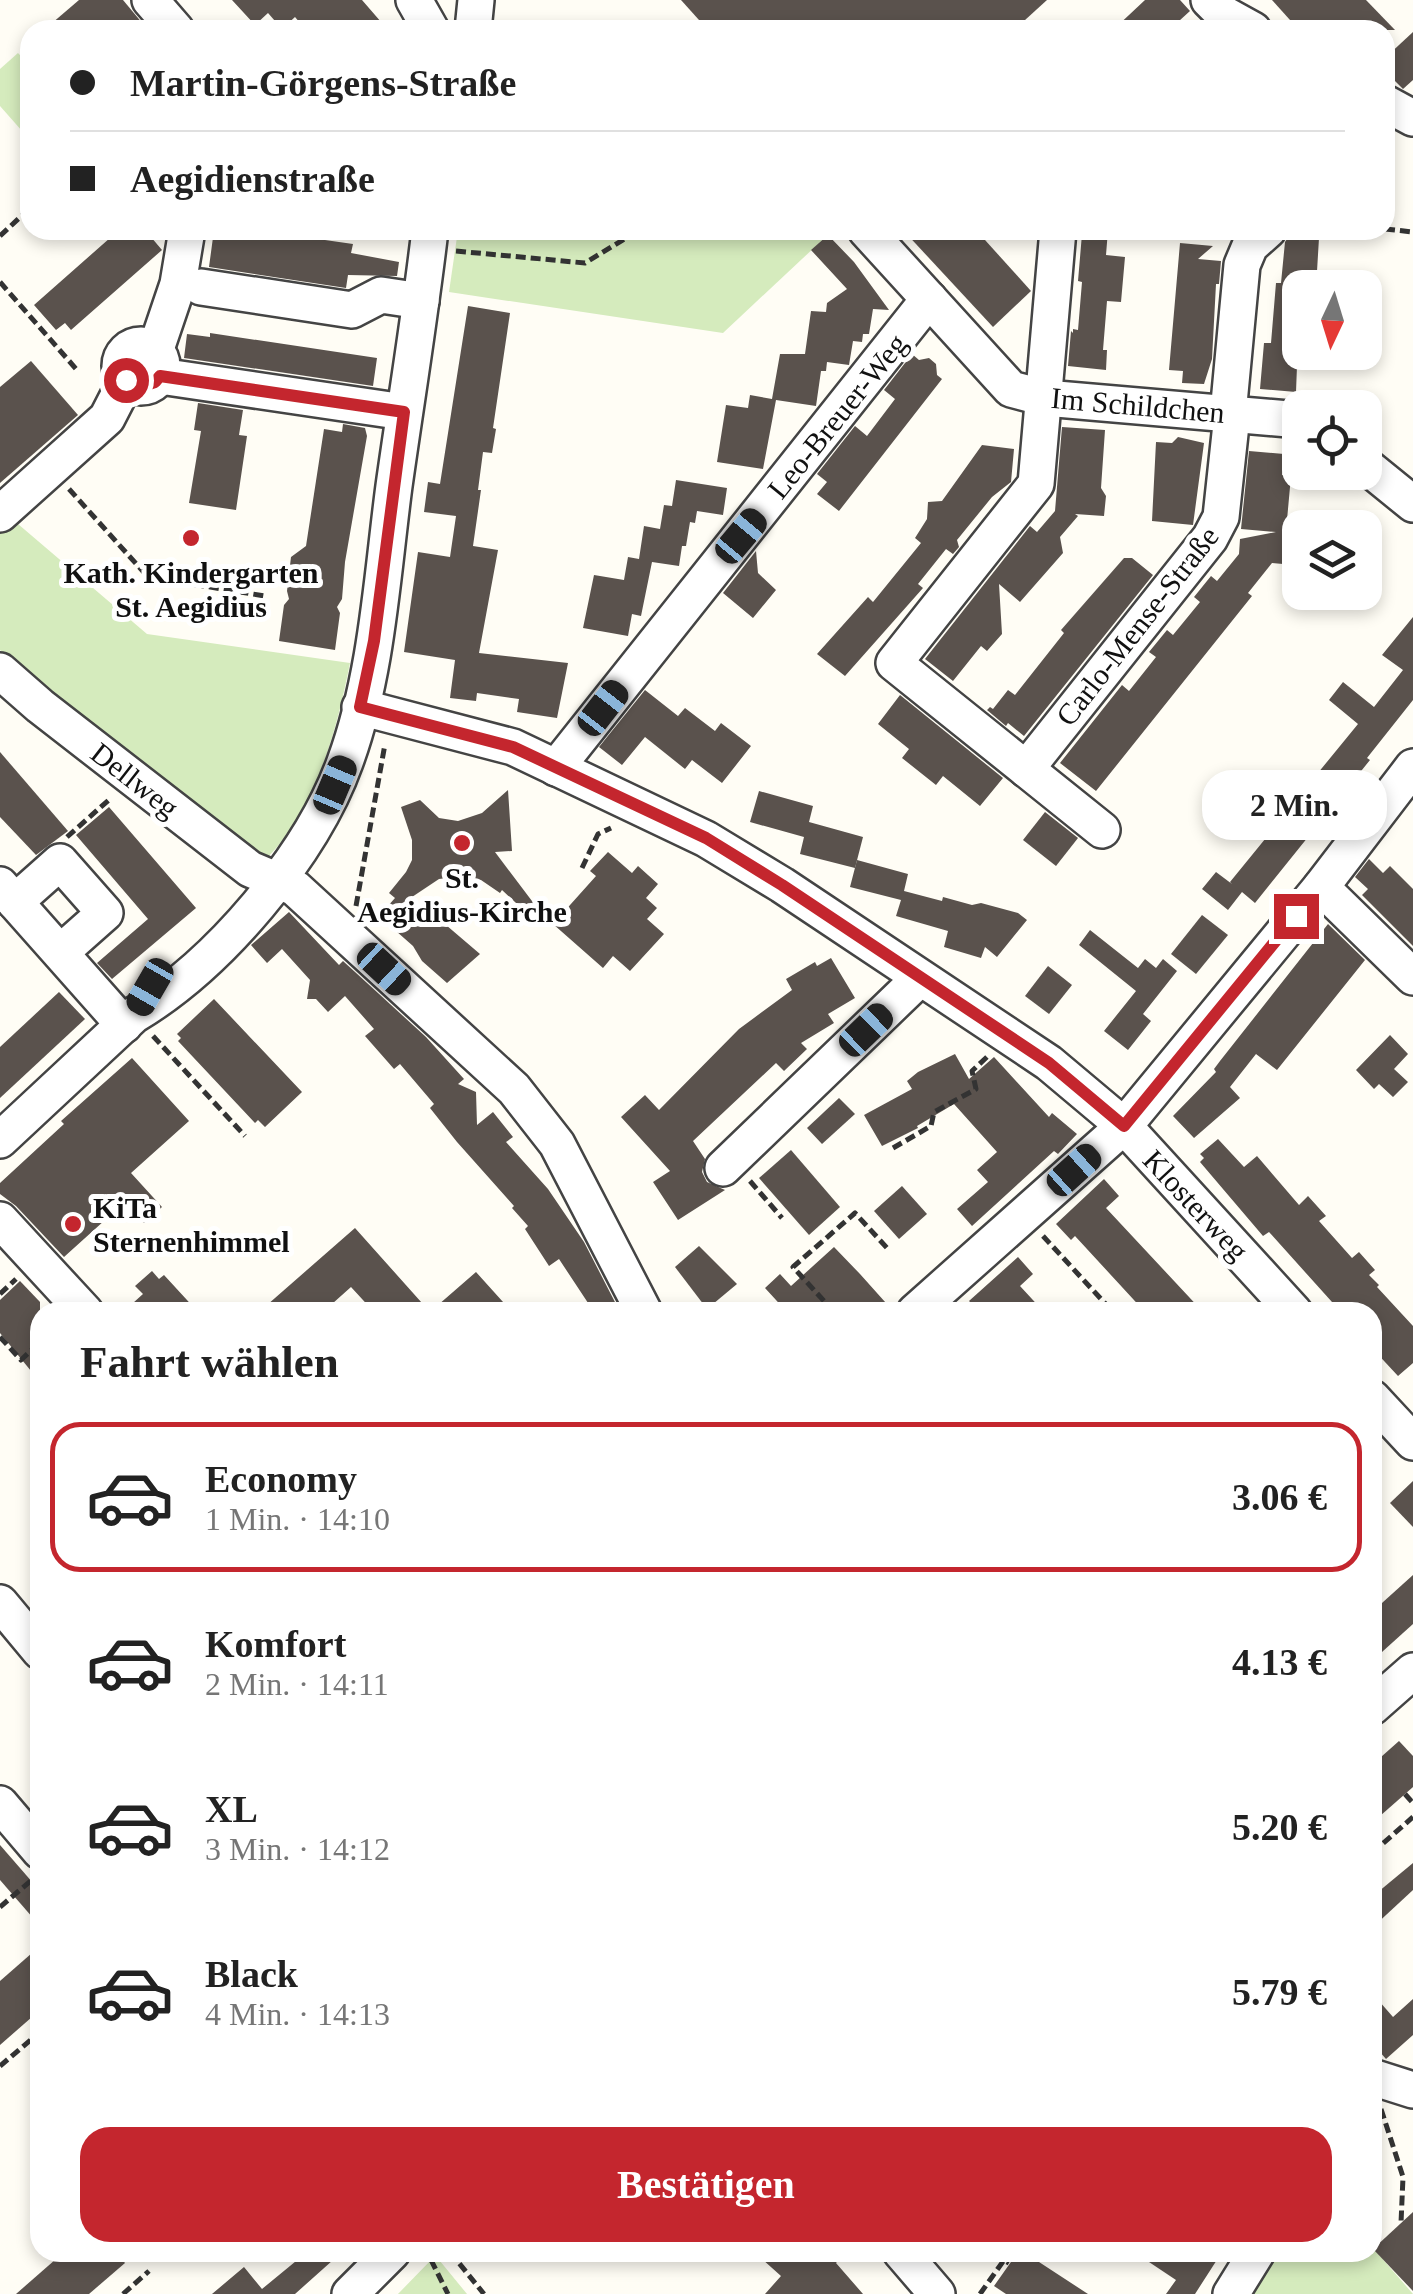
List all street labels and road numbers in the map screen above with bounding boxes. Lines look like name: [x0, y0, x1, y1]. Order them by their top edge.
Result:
street label: Leo-Breuer-Weg: [761, 327, 913, 505]
street label: Im Schildchen: [1050, 381, 1226, 429]
street label: Carlo-Mense-Straße: [1049, 520, 1225, 732]
street label: Dellweg: [85, 736, 185, 824]
street label: Klosterweg: [1137, 1143, 1255, 1267]

